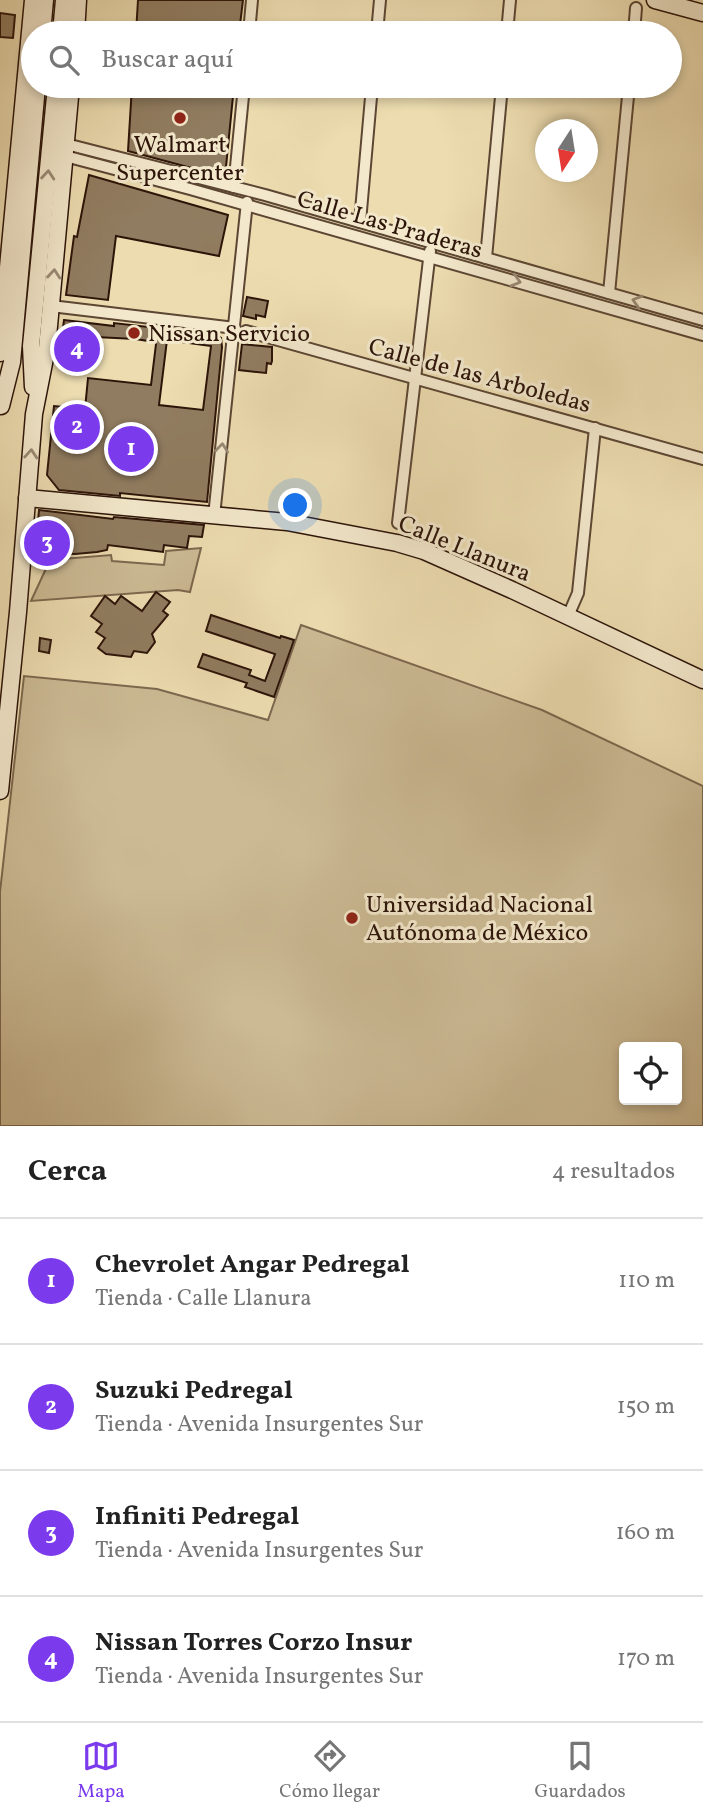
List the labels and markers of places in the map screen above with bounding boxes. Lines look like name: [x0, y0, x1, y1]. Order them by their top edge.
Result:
marker: Walmart Supercenter: [172, 110, 188, 126]
place label: Walmart Supercenter: [116, 129, 244, 191]
place label: Nissan Servicio: [148, 318, 310, 352]
pin: 4: [54, 323, 100, 375]
marker: Nissan Servicio: [126, 325, 142, 341]
pin: 2: [54, 401, 100, 453]
pin: 1: [108, 423, 154, 475]
pin: 3: [24, 517, 70, 569]
place label: Universidad Nacional Autónoma de México: [366, 889, 593, 951]
marker: Universidad Nacional Autónoma de México: [344, 910, 360, 926]

